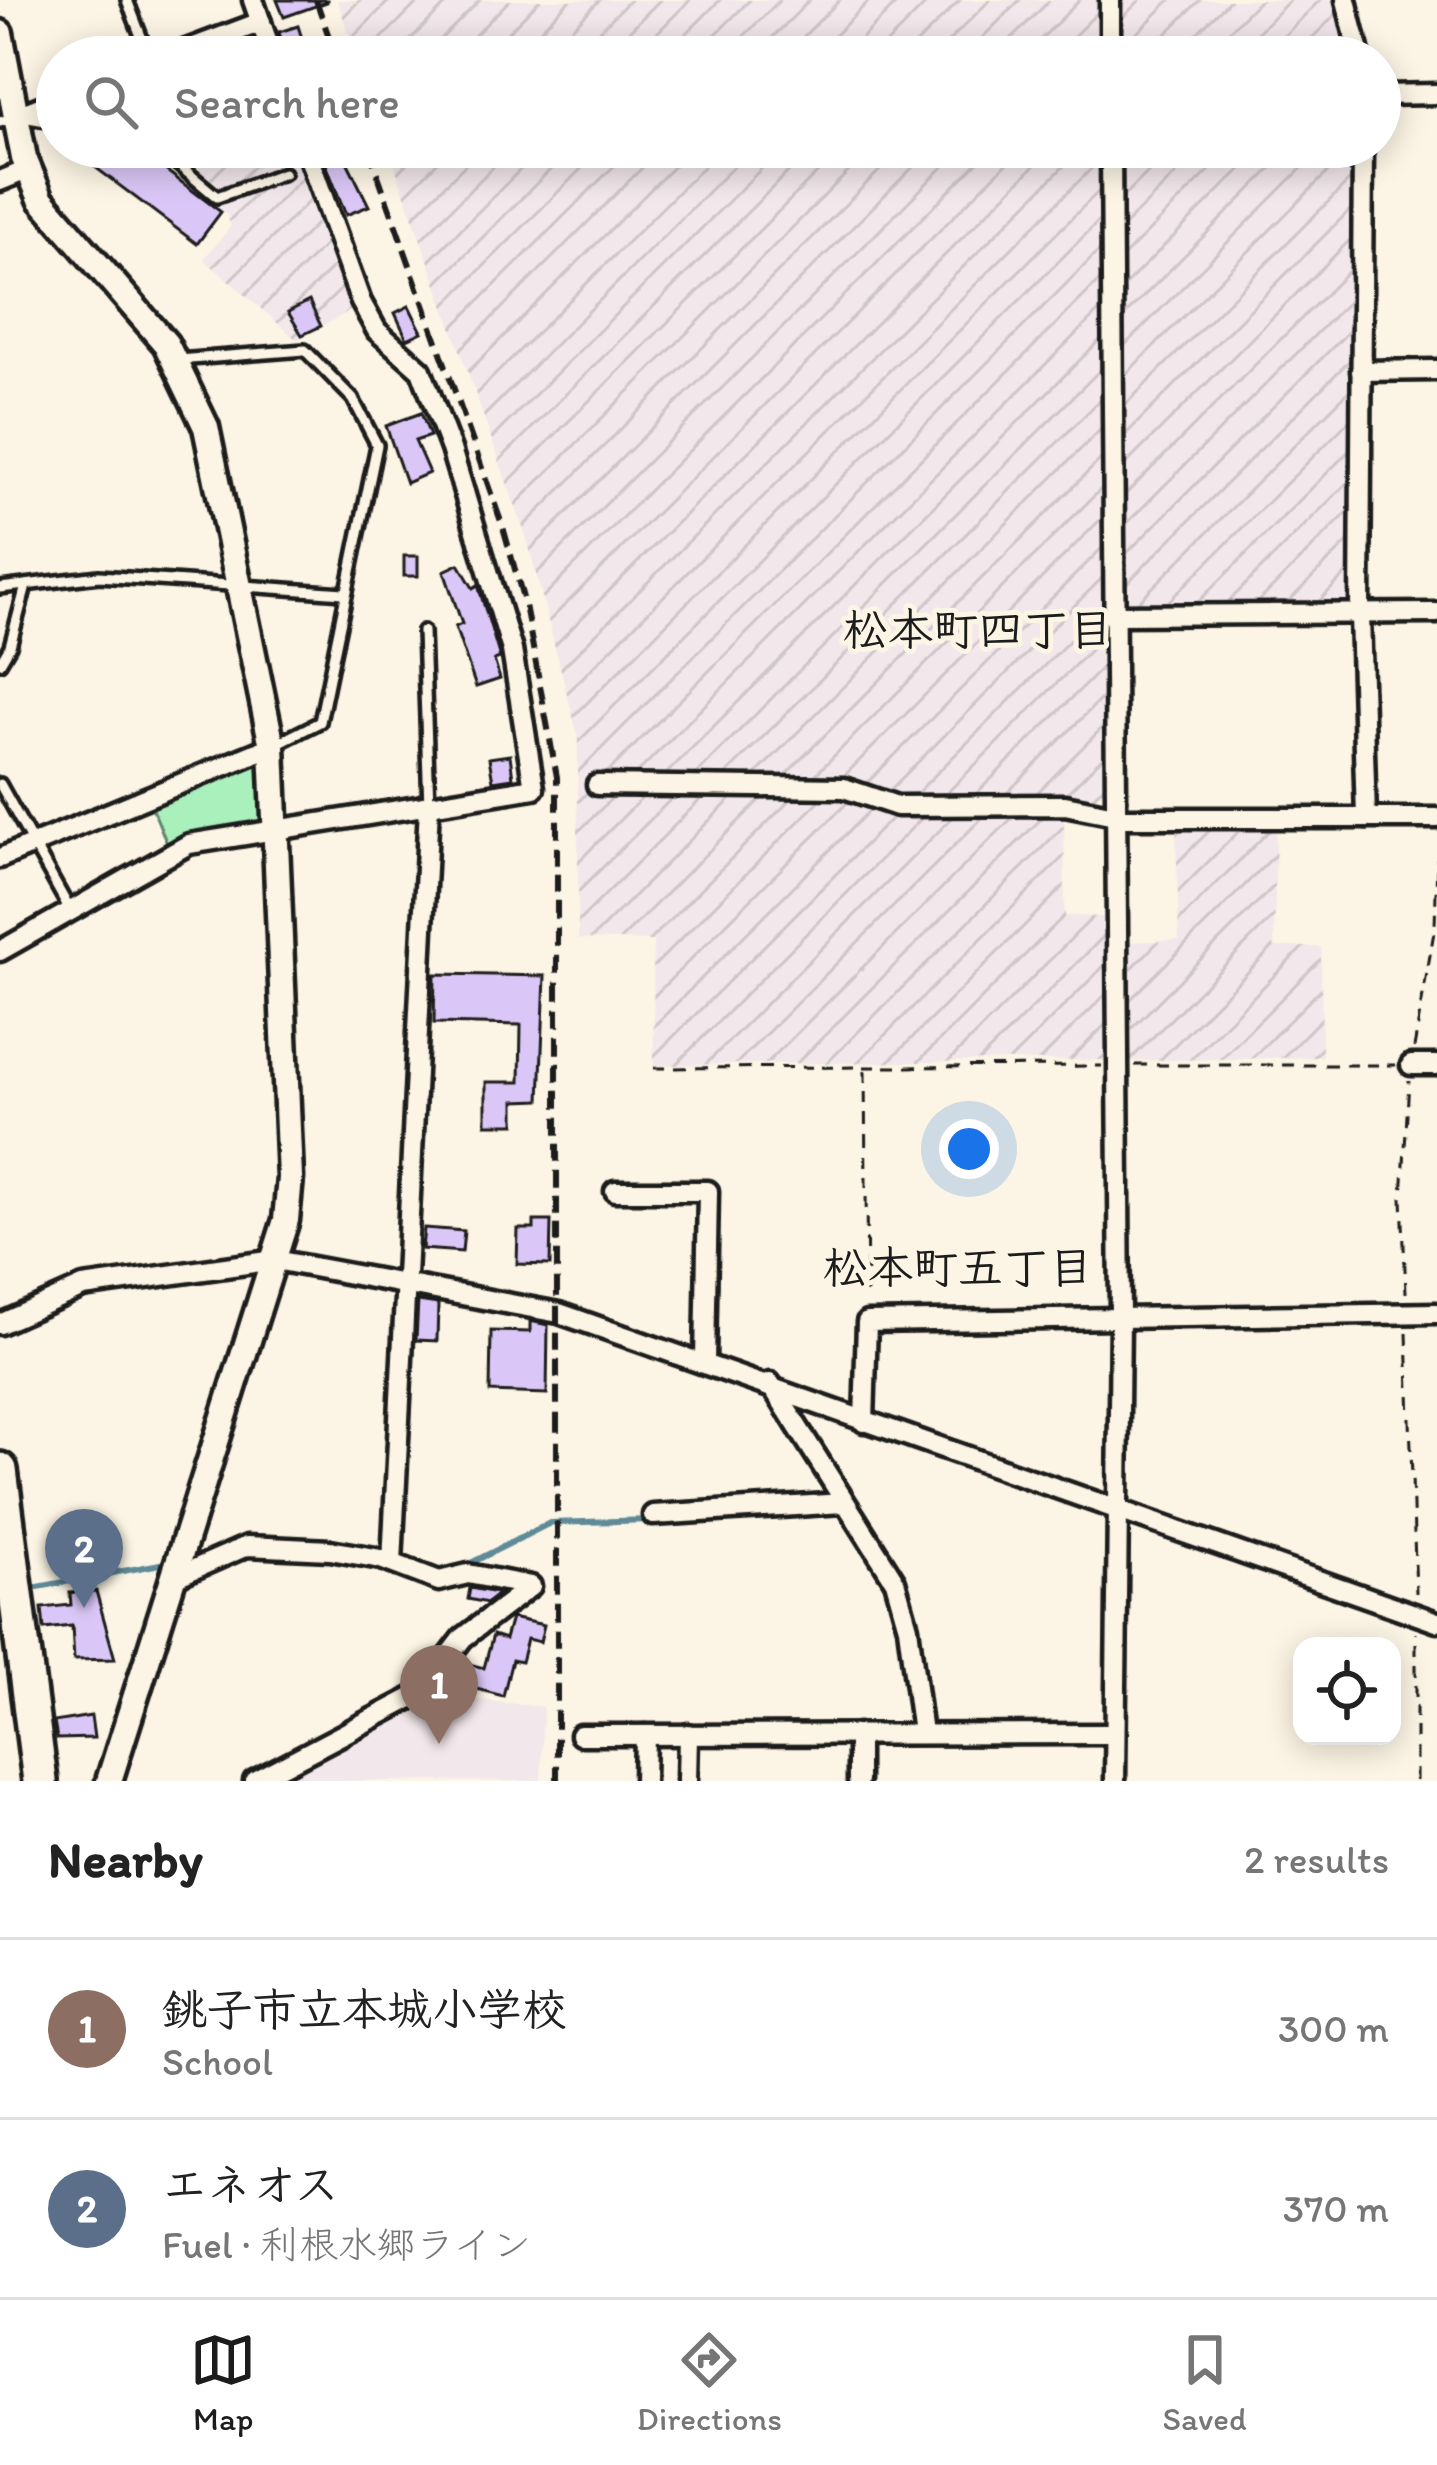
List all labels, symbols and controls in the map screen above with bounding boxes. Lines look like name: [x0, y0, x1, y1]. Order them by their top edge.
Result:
search box: [36, 36, 1401, 168]
icon: search: [78, 69, 144, 135]
text: Search here: [174, 75, 400, 129]
district label: 松本町四丁目: [843, 602, 1113, 656]
your location: [939, 1119, 999, 1179]
district label: 松本町五丁目: [823, 1240, 1093, 1294]
pin: 2: [45, 1509, 123, 1608]
map controls: [1293, 1637, 1401, 1745]
button: locate: [1293, 1637, 1401, 1745]
pin: 1: [400, 1645, 478, 1744]
text: Nearby: [48, 1829, 203, 1890]
text: 2 results: [1244, 1836, 1389, 1883]
text: 銚子市立本城小学校: [162, 1982, 567, 2036]
text: 1: [78, 2005, 96, 2052]
text: 300 m: [1278, 2005, 1389, 2052]
text: School: [162, 2038, 273, 2085]
text: エネオス: [162, 2157, 339, 2211]
text: 2: [77, 2185, 97, 2232]
text: 370 m: [1283, 2185, 1389, 2232]
text: Fuel · 利根水郷ライン: [162, 2221, 531, 2268]
tab: Map: [190, 2327, 256, 2438]
tab: Directions: [637, 2327, 782, 2438]
tab: Saved: [1163, 2327, 1247, 2438]

